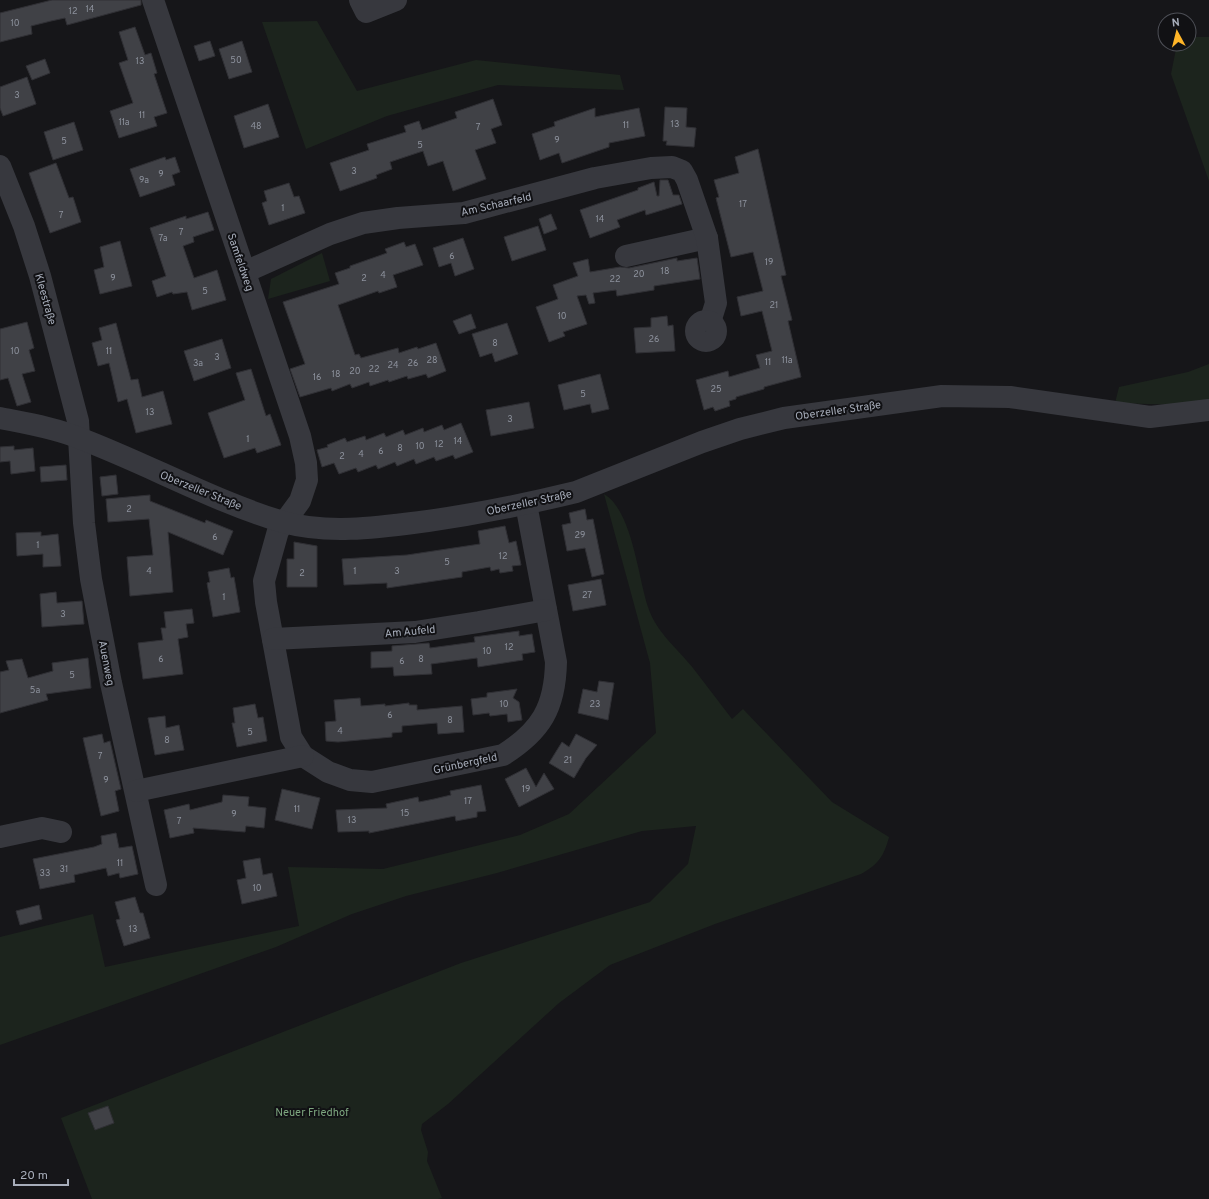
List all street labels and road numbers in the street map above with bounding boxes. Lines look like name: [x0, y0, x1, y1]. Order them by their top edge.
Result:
street label: Am Schaarfeld: [460, 190, 533, 220]
street label: Samfeldweg: [224, 232, 256, 293]
street label: Kleestraße: [31, 272, 59, 327]
street label: Oberzeller Straße: [794, 398, 882, 424]
street label: Oberzeller Straße: [158, 468, 243, 514]
street label: Oberzeller Straße: [485, 487, 573, 519]
street label: Am Aufeld: [384, 623, 436, 641]
street label: Auenweg: [95, 639, 117, 687]
street label: Grünbergfeld: [432, 750, 499, 778]

